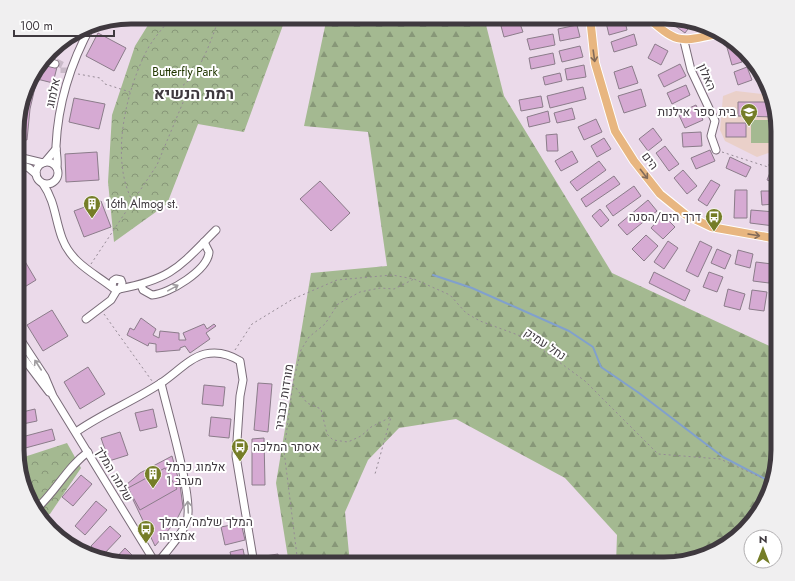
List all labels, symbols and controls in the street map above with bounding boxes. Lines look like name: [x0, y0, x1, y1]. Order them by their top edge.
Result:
scale bar: [14, 12, 114, 38]
text: 100 m: [20, 17, 53, 35]
one-way arrow: [590, 49, 598, 62]
street label: האלון: [693, 61, 721, 93]
park label: Butterfly Park: [152, 63, 218, 81]
street label: אלמוג: [41, 76, 65, 109]
district label: רמת הנשיא: [154, 82, 234, 105]
school or university icon: בית ספר אילנות: [739, 102, 759, 127]
place label: בית ספר אילנות: [657, 103, 737, 121]
street label: הים: [637, 148, 663, 174]
one-way arrow: [640, 169, 649, 180]
building icon: 16th Almog st.: [82, 194, 102, 219]
place label: 16th Almog st.: [105, 195, 178, 213]
bus stop icon: דרך הים/הסנה: [704, 207, 724, 232]
place label: דרך הים/הסנה: [629, 208, 701, 226]
one-way arrow: [747, 231, 760, 239]
one-way arrow: [167, 284, 179, 292]
street label: נחל עמיק: [520, 323, 570, 365]
one-way arrow: [33, 359, 41, 371]
street label: מורדות כבביר: [270, 363, 298, 431]
bus stop icon: אסתר המלכה: [230, 437, 250, 462]
place label: אסתר המלכה: [253, 438, 320, 456]
street label: שלמה המלך: [91, 443, 137, 505]
place label: אלמוג כרמל מערב 1: [166, 458, 226, 490]
building icon: אלמוג כרמל מערב 1: [143, 464, 163, 489]
one-way arrow: [184, 501, 191, 514]
place label: המלך שלמה/המלך אמציהו: [159, 513, 253, 545]
bus stop icon: המלך שלמה/המלך אמציהו: [136, 519, 156, 544]
north arrow: [743, 529, 783, 569]
text: N: [759, 531, 767, 547]

